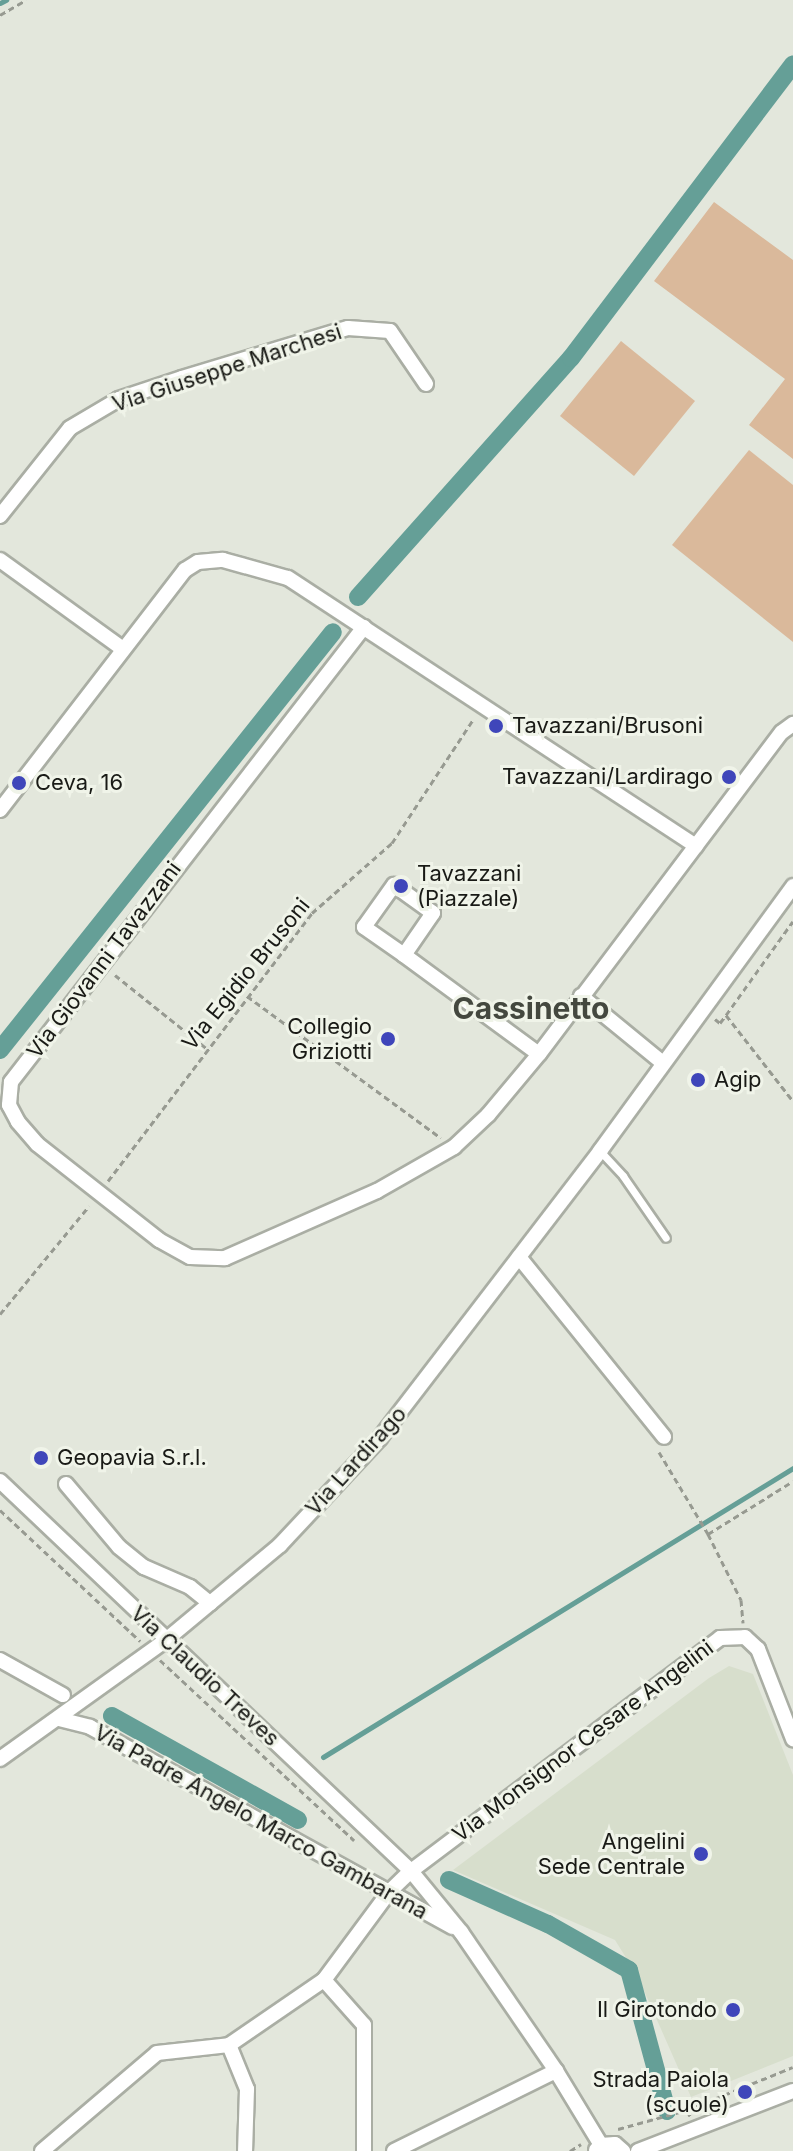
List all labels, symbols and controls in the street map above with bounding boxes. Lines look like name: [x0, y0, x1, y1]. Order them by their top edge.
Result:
street label: Via Giuseppe Marchesi: [109, 318, 345, 418]
place label: Tavazzani/Brusoni: [512, 713, 703, 739]
marker: Tavazzani/Brusoni: [487, 717, 505, 735]
place label: Tavazzani/Lardirago: [502, 764, 713, 790]
marker: Tavazzani/Lardirago: [720, 768, 738, 786]
place label: Ceva, 16: [35, 770, 123, 796]
marker: Ceva, 16: [10, 774, 28, 792]
street label: Via Giovanni Tavazzani: [21, 856, 187, 1064]
place label: Tavazzani (Piazzale): [417, 860, 521, 912]
marker: Tavazzani (Piazzale): [392, 877, 410, 895]
street label: Via Egidio Brusoni: [177, 893, 315, 1055]
district label: Cassinetto: [453, 990, 609, 1026]
place label: Collegio Griziotti: [287, 1013, 372, 1064]
marker: Collegio Griziotti: [379, 1030, 397, 1048]
place label: Agip: [714, 1067, 761, 1093]
marker: Agip: [689, 1071, 707, 1089]
street label: Via Lardirago: [300, 1401, 412, 1521]
place label: Geopavia S.r.l.: [57, 1445, 207, 1471]
marker: Geopavia S.r.l.: [32, 1449, 50, 1467]
street label: Via Claudio Treves: [125, 1600, 285, 1752]
street label: Via Monsignor Cesare Angelini: [447, 1634, 719, 1848]
street label: Via Padre Angelo Marco Gambarana: [90, 1719, 432, 1925]
place label: Angelini Sede Centrale: [538, 1828, 685, 1880]
marker: Angelini Sede Centrale: [692, 1845, 710, 1863]
place label: Il Girotondo: [597, 1997, 717, 2023]
marker: Il Girotondo: [724, 2001, 742, 2019]
place label: Strada Paiola (scuole): [592, 2066, 729, 2118]
marker: Strada Paiola (scuole): [736, 2083, 754, 2101]

